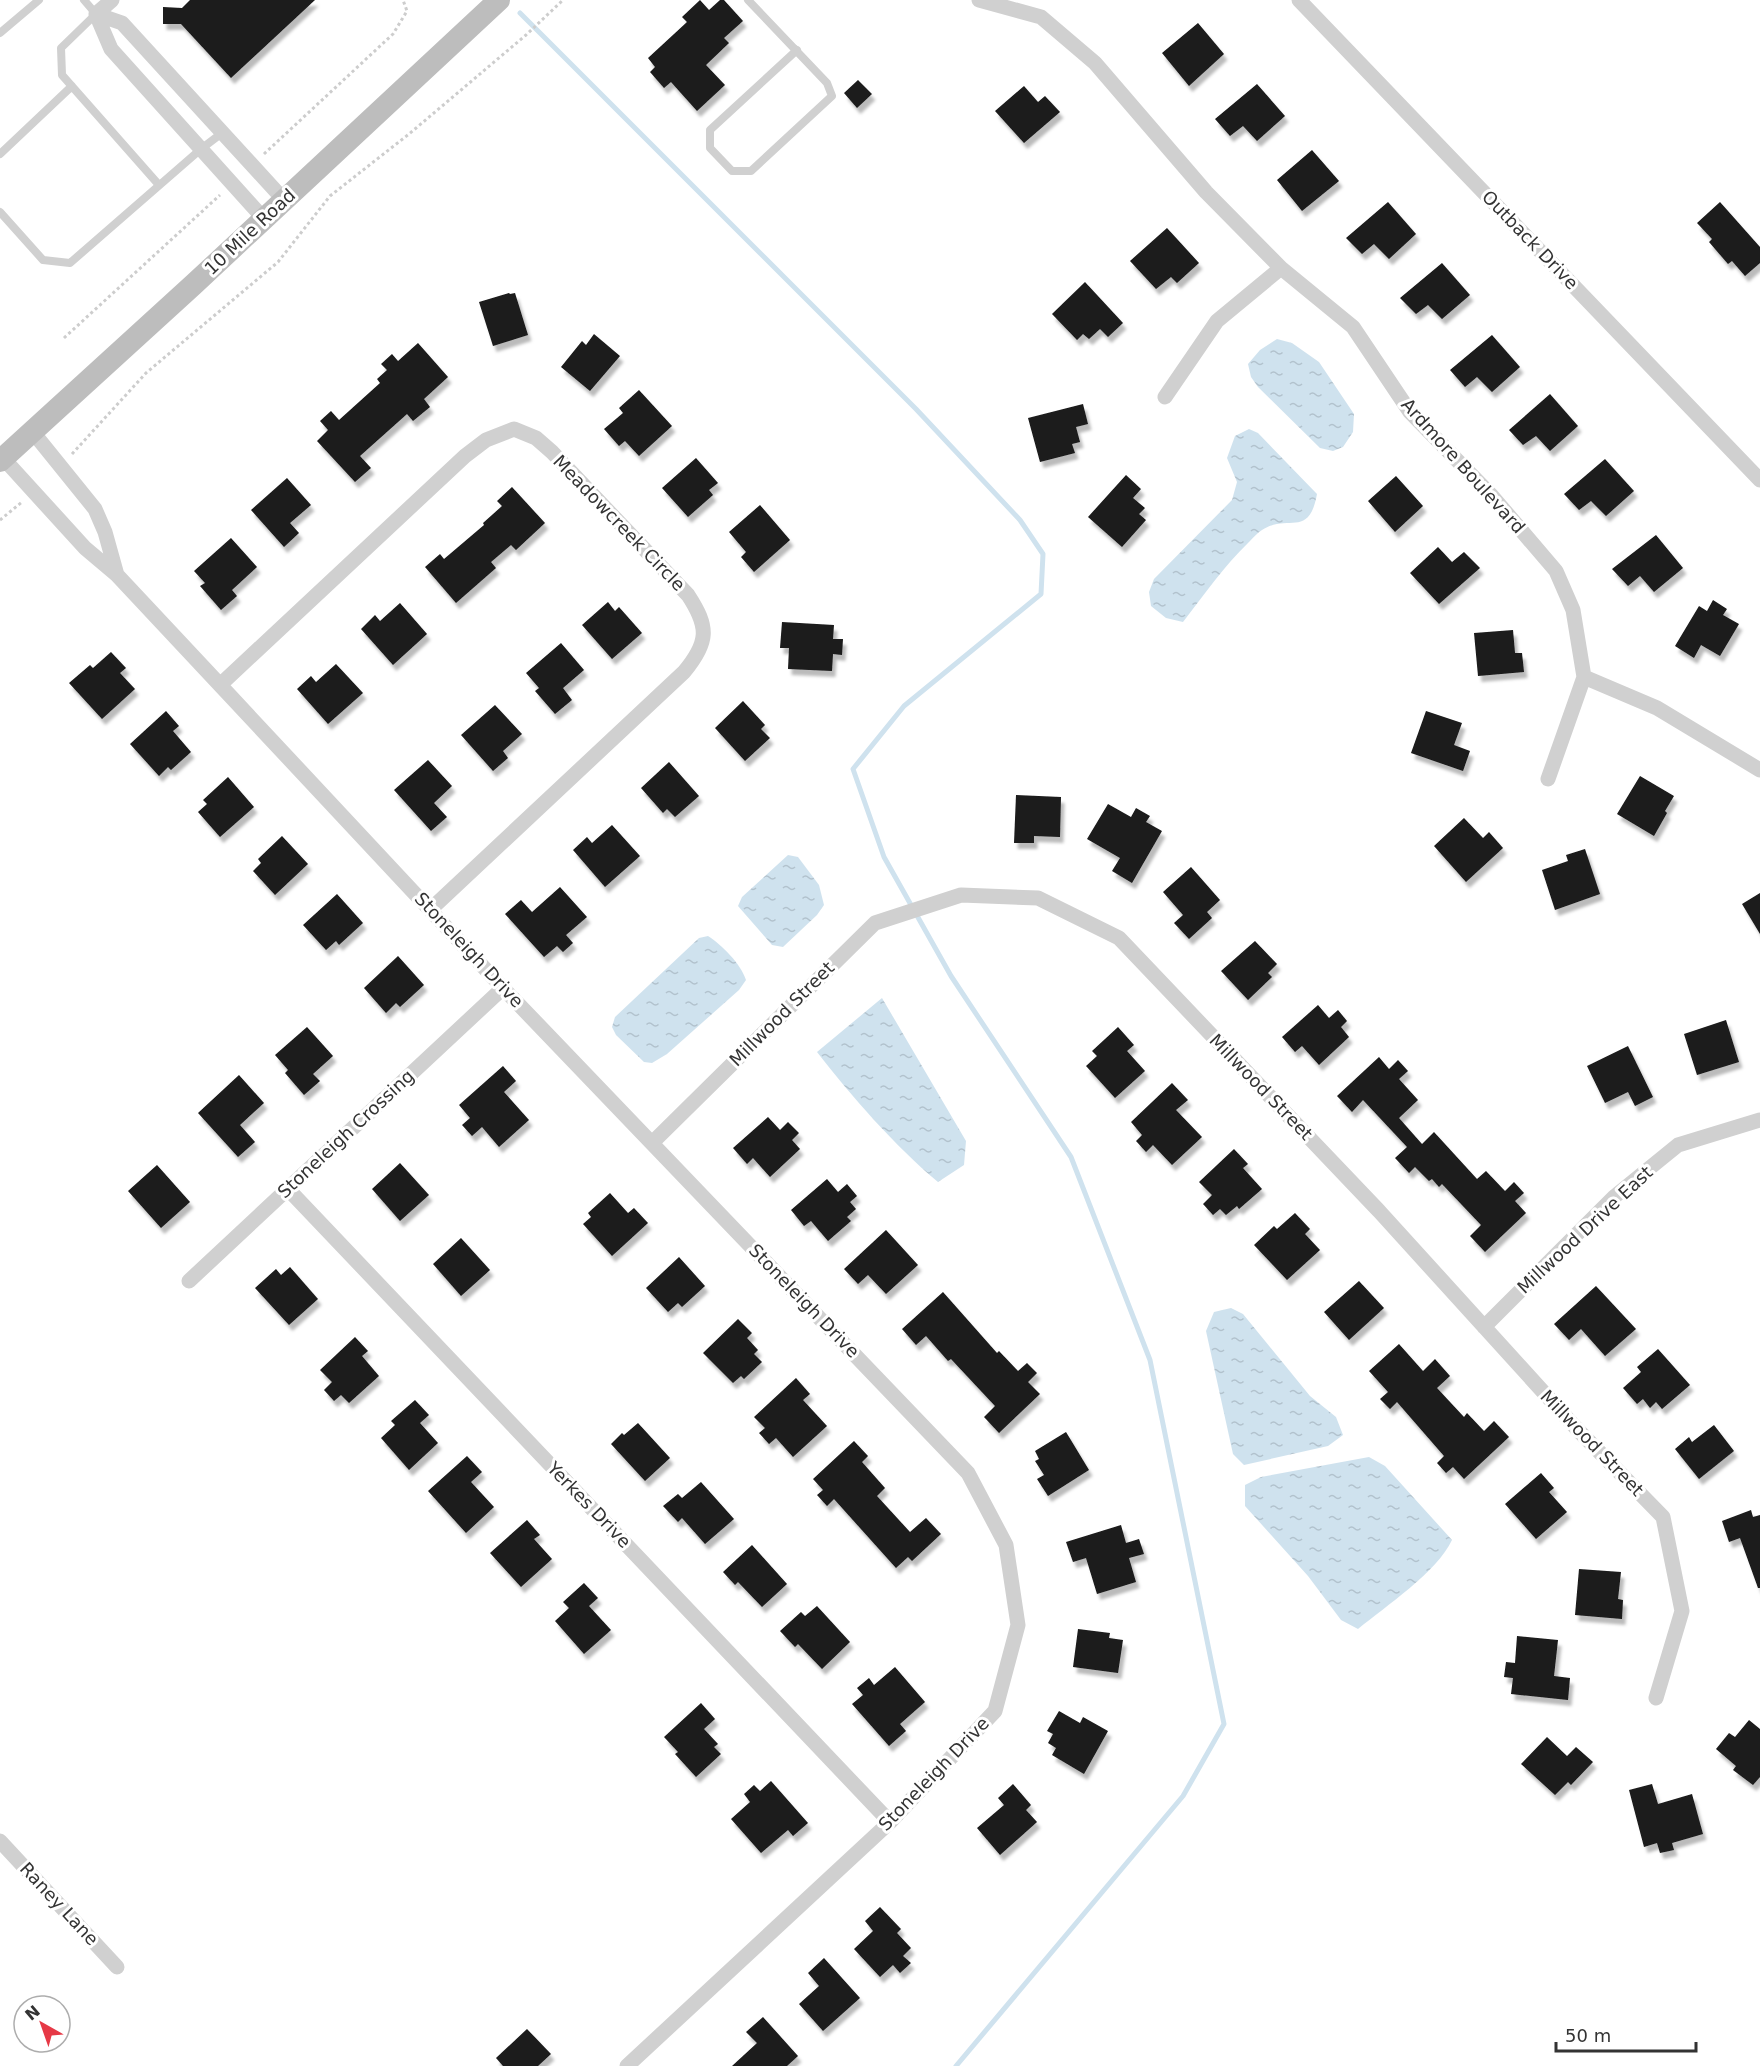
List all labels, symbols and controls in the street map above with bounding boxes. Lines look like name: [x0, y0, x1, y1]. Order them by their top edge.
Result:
street label: 10 Mile Road: [200, 184, 299, 279]
street label: Outback Drive: [1478, 186, 1583, 293]
street label: Ardmore Boulevard: [1397, 394, 1529, 537]
street label: Meadowcreek Circle: [549, 450, 690, 595]
street label: Stoneleigh Drive: [411, 888, 528, 1012]
street label: Millwood Street: [725, 957, 838, 1070]
street label: Millwood Street: [1205, 1029, 1317, 1144]
street label: Stoneleigh Crossing: [273, 1065, 418, 1202]
street label: Millwood Drive East: [1513, 1162, 1657, 1298]
street label: Stoneleigh Drive: [745, 1240, 864, 1362]
street label: Millwood Street: [1536, 1385, 1648, 1500]
street label: Yerkes Drive: [543, 1457, 635, 1552]
street label: Stoneleigh Drive: [874, 1713, 993, 1835]
street label: Raney Lane: [16, 1858, 103, 1949]
north arrow: [12, 1994, 72, 2054]
text: N: [21, 2001, 44, 2024]
scale bar: [1556, 2015, 1696, 2053]
text: 50 m: [1565, 2025, 1611, 2046]

